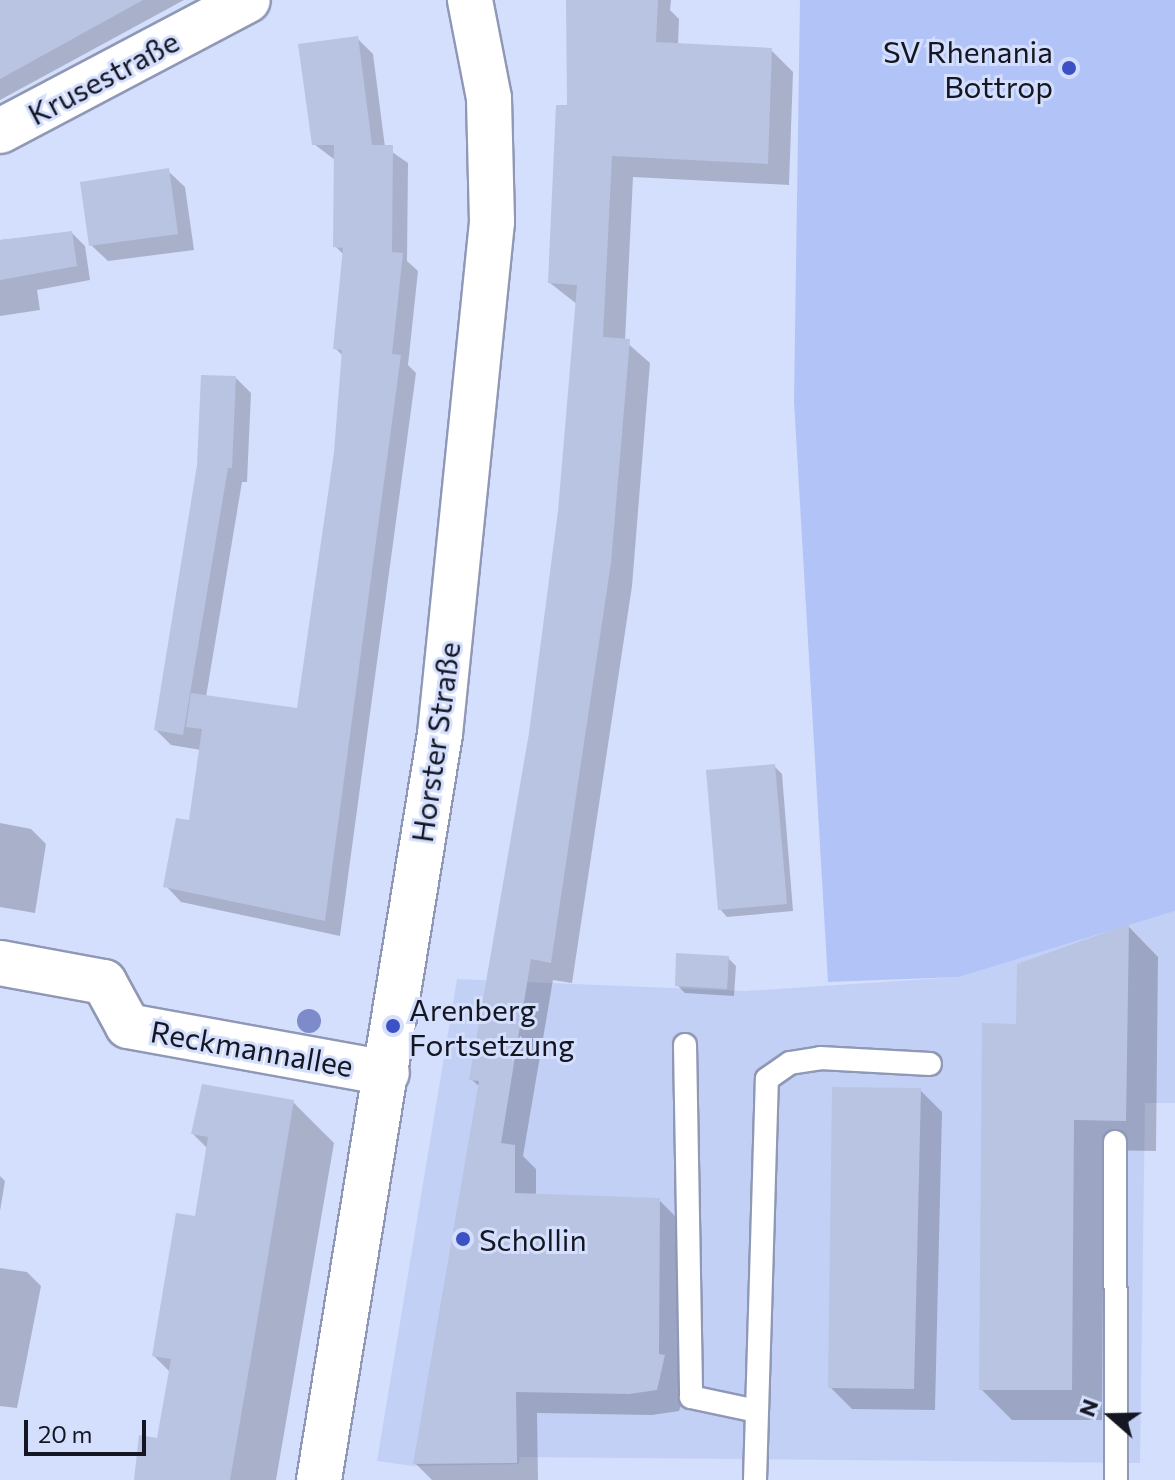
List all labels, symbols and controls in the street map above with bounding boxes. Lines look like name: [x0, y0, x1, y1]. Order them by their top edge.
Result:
street label: Krusestraße: [21, 22, 185, 132]
place label: SV Rhenania Bottrop: [883, 33, 1053, 104]
marker: SV Rhenania Bottrop: [1060, 59, 1078, 77]
street label: Horster Straße: [403, 639, 467, 845]
place label: Arenberg Fortsetzung: [409, 991, 574, 1062]
street label: Reckmannallee: [148, 1012, 356, 1084]
marker: Arenberg Fortsetzung: [384, 1017, 402, 1035]
place label: Schollin: [479, 1221, 587, 1257]
marker: Schollin: [454, 1230, 472, 1248]
north arrow: [1071, 1376, 1151, 1456]
text: N: [1072, 1395, 1103, 1420]
scale bar: [28, 1404, 150, 1454]
text: 20 m: [38, 1419, 92, 1448]

